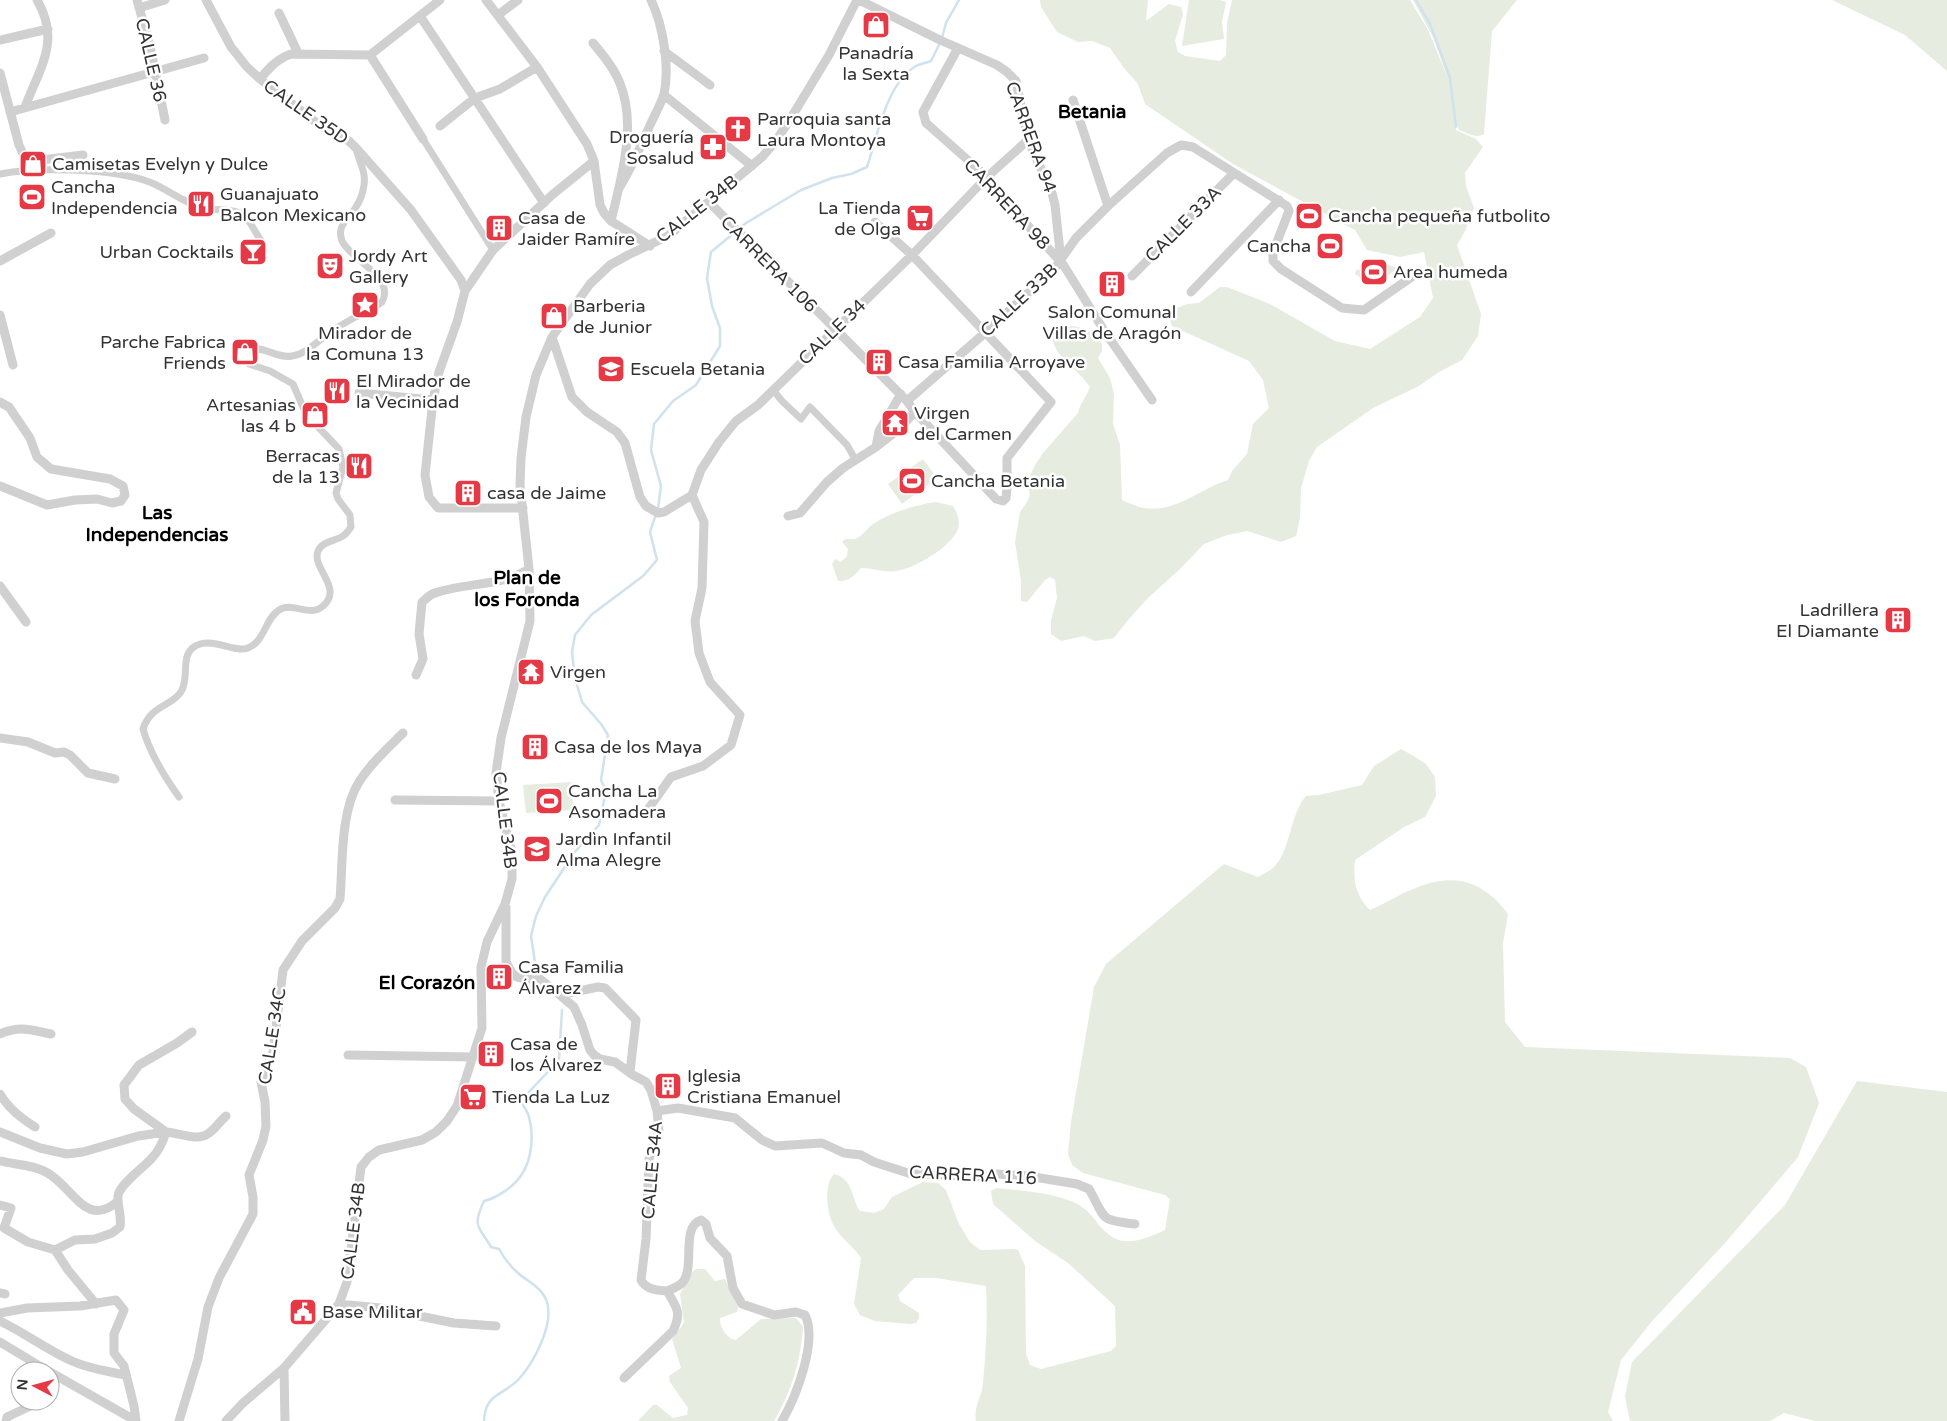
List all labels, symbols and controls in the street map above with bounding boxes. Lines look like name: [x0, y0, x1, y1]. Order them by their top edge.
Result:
shop icon: Panadría la Sexta: [861, 10, 891, 40]
street label: CALLE 36: [131, 16, 171, 104]
place label: Panadría la Sexta: [838, 42, 914, 85]
street label: CALLE 35D: [259, 75, 353, 149]
street label: CARRERA 94: [1001, 78, 1061, 196]
district label: Betania: [1058, 101, 1126, 123]
place label: Parroquia santa Laura Montoya: [757, 108, 891, 151]
church icon: Parroquia santa Laura Montoya: [723, 114, 753, 144]
place label: Droguería Sosalud: [609, 126, 694, 169]
pharmacy icon: Droguería Sosalud: [698, 132, 728, 162]
shop icon: Camisetas Evelyn y Dulce: [18, 149, 48, 179]
place label: Camisetas Evelyn y Dulce: [52, 153, 268, 175]
street label: CARRERA 98: [959, 154, 1055, 254]
street label: CALLE 34B: [652, 170, 742, 248]
place label: Cancha Independencia: [51, 176, 178, 219]
street label: CALLE 33A: [1140, 181, 1226, 267]
sports icon: Cancha Independencia: [17, 182, 47, 212]
place label: Guanajuato Balcon Mexicano: [220, 183, 366, 226]
restaurant icon: Guanajuato Balcon Mexicano: [186, 189, 216, 219]
place label: La Tienda de Olga: [818, 197, 901, 240]
sports icon: Cancha pequeña futbolito: [1294, 201, 1324, 231]
supermarket icon: La Tienda de Olga: [905, 203, 935, 233]
place label: Cancha pequeña futbolito: [1328, 205, 1550, 227]
place label: Casa de Jaider Ramíre: [518, 207, 635, 250]
street label: CARRERA 106: [716, 211, 822, 317]
building icon: Casa de Jaider Ramíre: [484, 213, 514, 243]
sports icon: Cancha: [1315, 231, 1345, 261]
place label: Cancha: [1247, 235, 1311, 257]
bar icon: Urban Cocktails: [238, 237, 268, 267]
place label: Urban Cocktails: [100, 241, 234, 263]
place label: Jordy Art Gallery: [349, 245, 428, 288]
theatre icon: Jordy Art Gallery: [315, 251, 345, 281]
sports icon: Area humeda: [1359, 257, 1389, 287]
street label: CALLE 33B: [976, 259, 1062, 341]
place label: Area humeda: [1393, 261, 1508, 283]
building icon: Salon Comunal Villas de Aragón: [1097, 269, 1127, 299]
place icon: Mirador de la Comuna 13: [350, 290, 380, 320]
street label: CALLE 34: [794, 294, 870, 370]
place label: Barberia de Junior: [573, 295, 652, 338]
shop icon: Barberia de Junior: [539, 301, 569, 331]
place label: Salon Comunal Villas de Aragón: [1042, 301, 1182, 344]
place label: Mirador de la Comuna 13: [306, 322, 424, 365]
place label: Parche Fabrica Friends: [100, 331, 226, 374]
shop icon: Parche Fabrica Friends: [230, 337, 260, 367]
building icon: Casa Familia Arroyave: [864, 347, 894, 377]
place label: Casa Familia Arroyave: [898, 351, 1085, 373]
school or university icon: Escuela Betania: [596, 354, 626, 384]
place label: Escuela Betania: [630, 358, 765, 380]
place label: El Mirador de la Vecinidad: [356, 370, 471, 413]
restaurant icon: El Mirador de la Vecinidad: [322, 376, 352, 406]
place label: Artesanias las 4 b: [206, 394, 296, 437]
shop icon: Artesanias las 4 b: [300, 400, 330, 430]
place label: Virgen del Carmen: [914, 402, 1012, 445]
temple icon: Virgen del Carmen: [880, 408, 910, 438]
place label: Berracas de la 13: [265, 445, 340, 488]
restaurant icon: Berracas de la 13: [344, 451, 374, 481]
sports icon: Cancha Betania: [897, 466, 927, 496]
place label: Cancha Betania: [931, 470, 1065, 492]
building icon: casa de Jaime: [453, 478, 483, 508]
place label: casa de Jaime: [487, 482, 606, 504]
district label: Las Independencias: [86, 502, 228, 547]
district label: Plan de los Foronda: [474, 567, 580, 611]
place label: Ladrillera El Diamante: [1776, 599, 1879, 642]
building icon: Ladrillera El Diamante: [1883, 605, 1913, 635]
temple icon: Virgen: [516, 657, 546, 687]
place label: Virgen: [550, 661, 606, 683]
building icon: Casa de los Maya: [520, 732, 550, 762]
place label: Casa de los Maya: [554, 736, 702, 758]
street label: CALLE 34B: [488, 770, 522, 870]
place label: Cancha La Asomadera: [568, 780, 666, 823]
sports icon: Cancha La Asomadera: [534, 786, 564, 816]
place label: Jardìn Infantil Alma Alegre: [556, 828, 672, 871]
school or university icon: Jardìn Infantil Alma Alegre: [522, 834, 552, 864]
place label: Casa Familia Álvarez: [518, 956, 624, 999]
building icon: Casa Familia Álvarez: [484, 962, 514, 992]
district label: El Corazón: [379, 972, 475, 994]
street label: CALLE 34C: [253, 986, 291, 1086]
place label: Casa de los Álvarez: [510, 1033, 602, 1076]
building icon: Casa de los Álvarez: [476, 1039, 506, 1069]
place label: Iglesia Cristiana Emanuel: [687, 1065, 841, 1108]
building icon: Iglesia Cristiana Emanuel: [653, 1071, 683, 1101]
supermarket icon: Tienda La Luz: [458, 1082, 488, 1112]
place label: Tienda La Luz: [492, 1086, 610, 1108]
street label: CALLE 34A: [637, 1120, 667, 1220]
street label: CARRERA 116: [909, 1161, 1037, 1189]
street label: CALLE 34B: [336, 1181, 370, 1281]
public building icon: Base Militar: [288, 1297, 318, 1327]
place label: Base Militar: [322, 1301, 423, 1323]
north arrow: [10, 1361, 60, 1411]
text: N: [14, 1378, 32, 1391]

